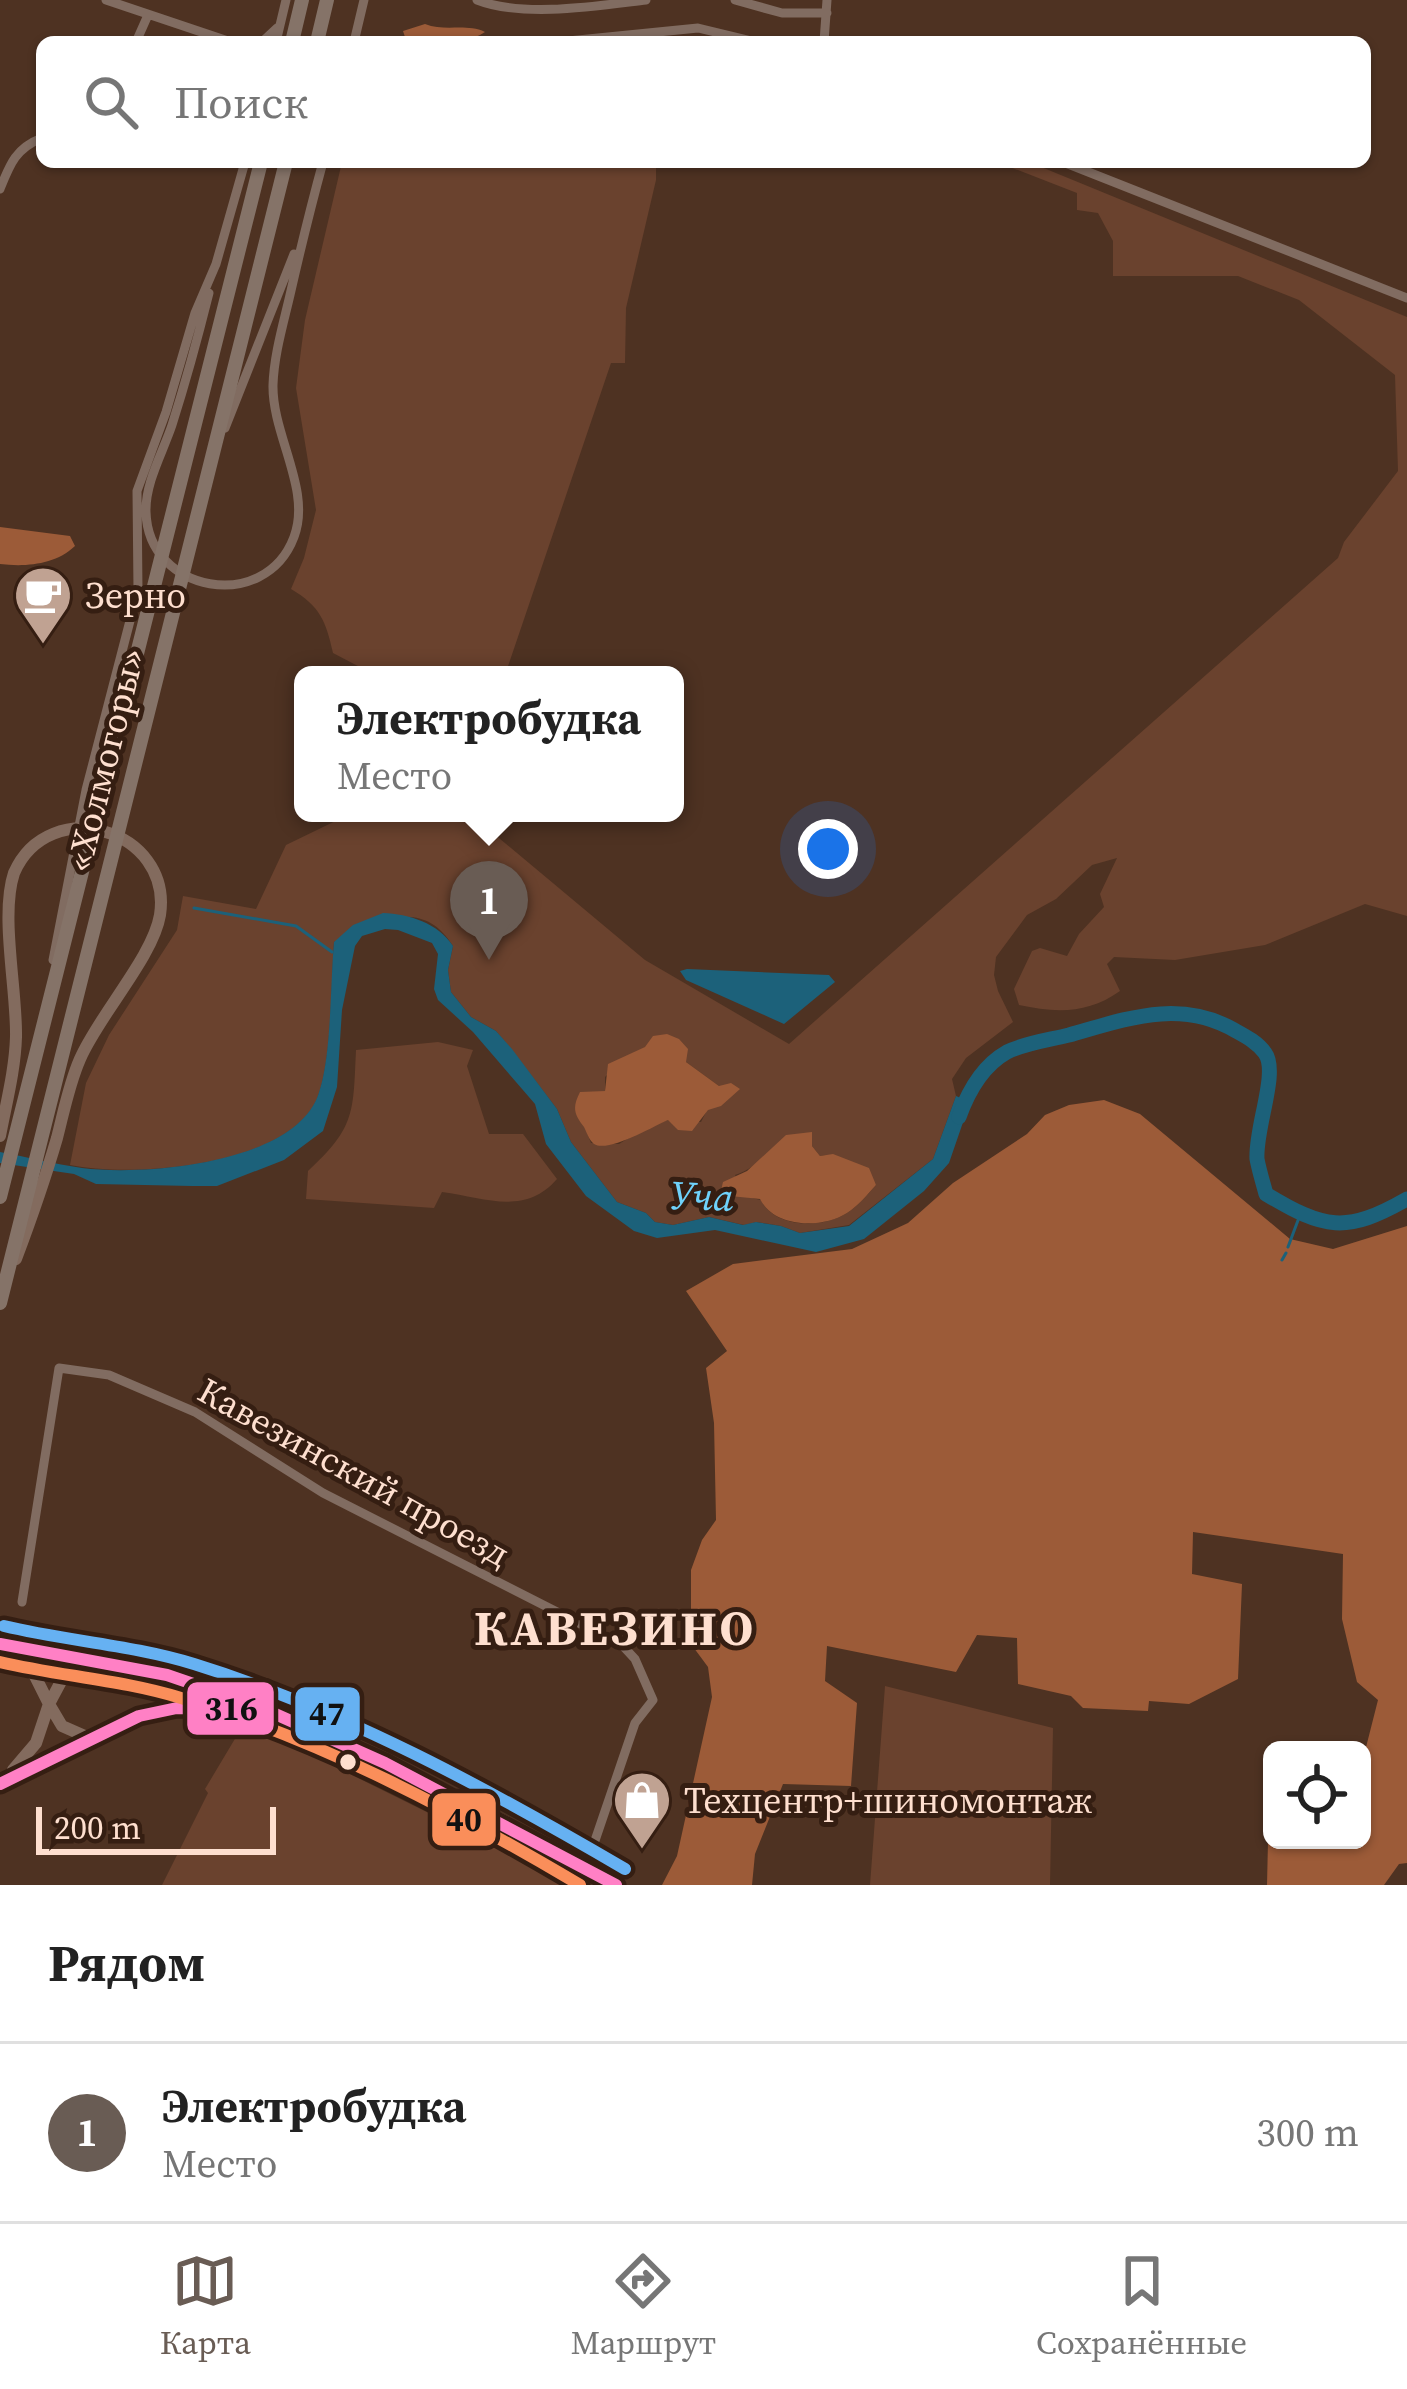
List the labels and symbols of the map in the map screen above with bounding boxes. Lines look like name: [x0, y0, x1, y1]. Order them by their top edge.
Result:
cafe icon: Зерно: [12, 564, 74, 646]
place label: Зерно: [85, 571, 186, 620]
street label: «Холмогоры»: [54, 644, 156, 876]
your location: [798, 819, 858, 879]
pin: 1: [450, 861, 528, 960]
water label: Уча: [669, 1168, 736, 1224]
street label: Кавезинский проезд: [189, 1366, 519, 1578]
district label: КАВЕЗИНО: [474, 1595, 756, 1661]
line badge: 316: [185, 1680, 276, 1737]
line badge: 47: [293, 1685, 362, 1743]
text: 316: [204, 1686, 258, 1731]
text: 47: [309, 1691, 345, 1736]
unlabelled marker: [337, 1751, 359, 1773]
shop icon: Техцентр+шиномонтаж: [611, 1769, 673, 1851]
place label: Техцентр+шиномонтаж: [684, 1776, 1092, 1825]
line badge: 40: [430, 1791, 498, 1848]
text: 40: [446, 1797, 482, 1842]
scale bar: [36, 1801, 276, 1854]

